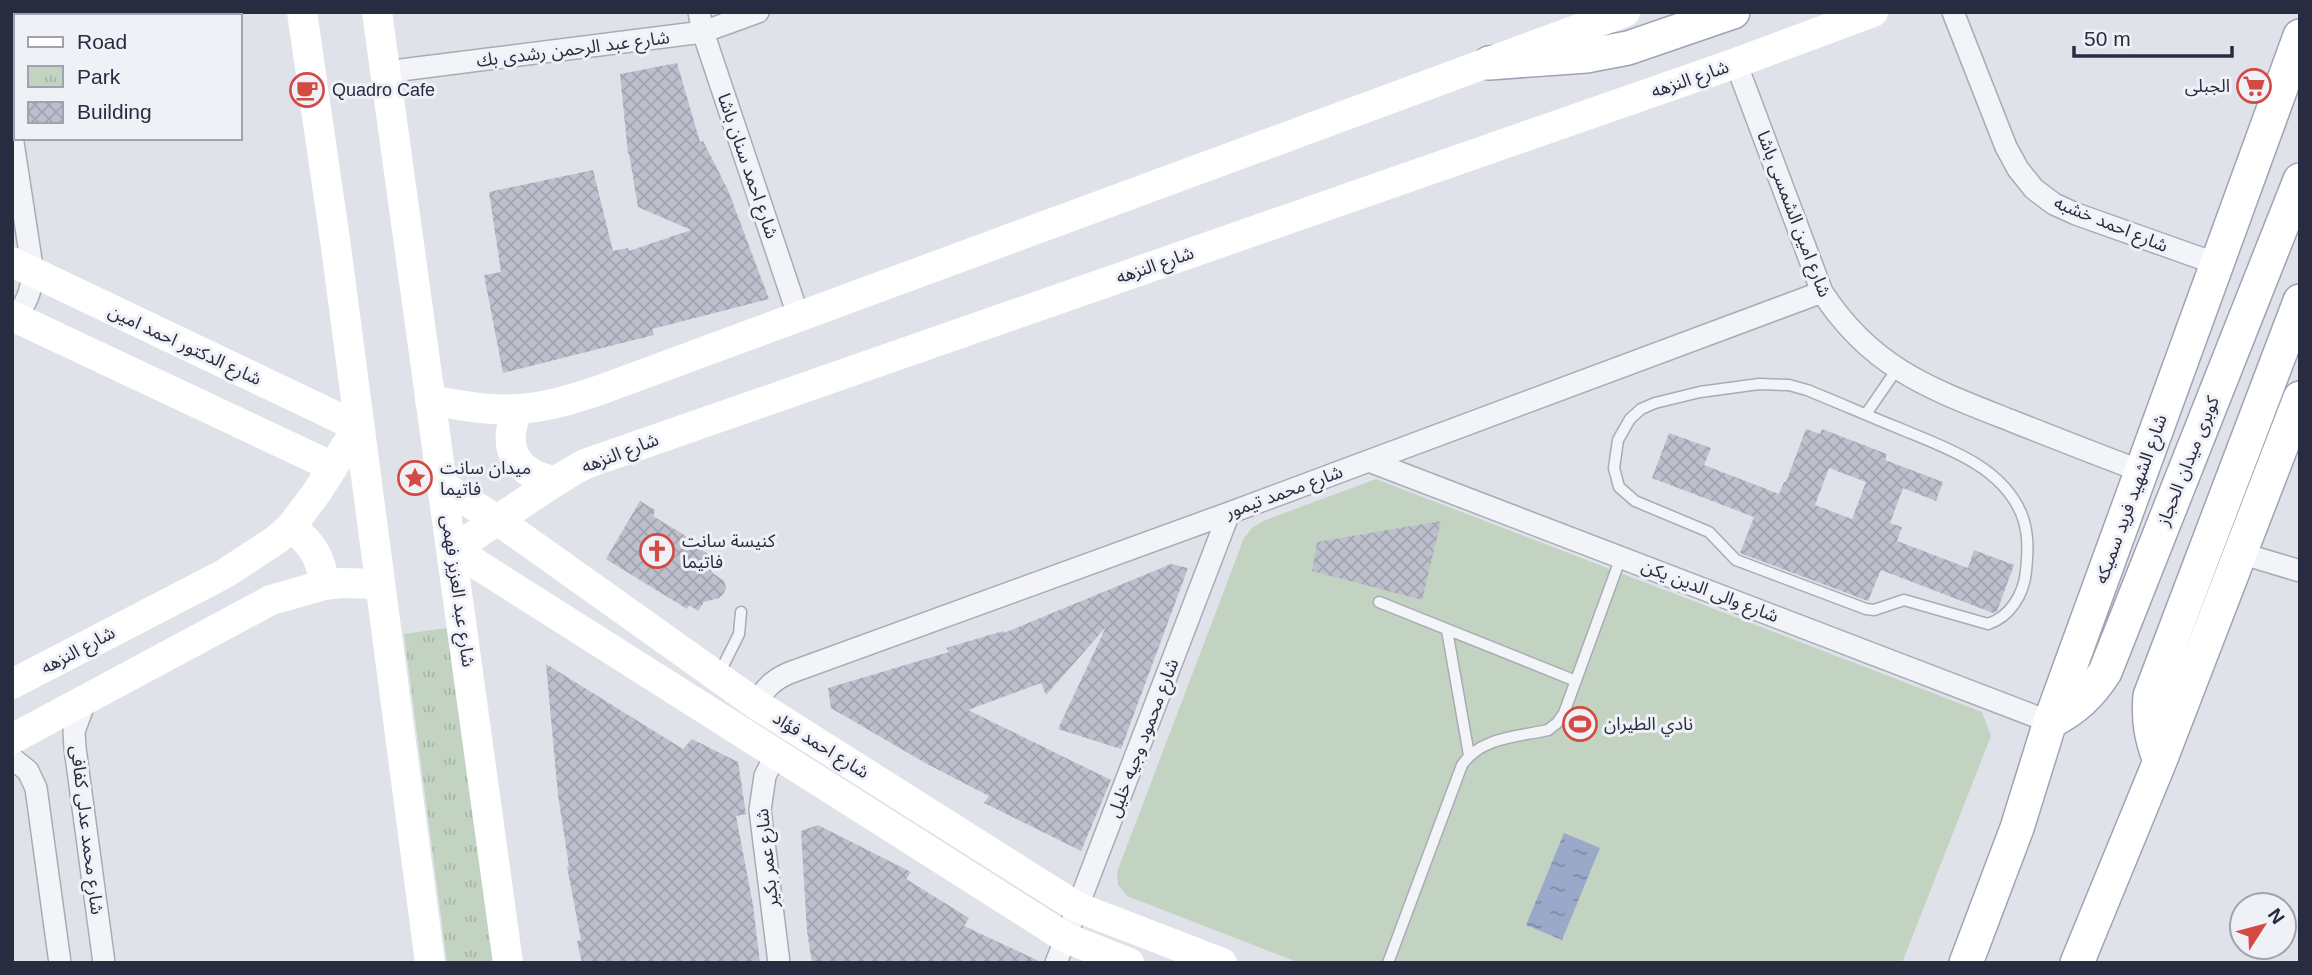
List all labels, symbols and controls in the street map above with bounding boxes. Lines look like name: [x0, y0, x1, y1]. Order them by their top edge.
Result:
legend: [14, 14, 242, 140]
scale bar: [2074, 14, 2232, 58]
street label: شارع عبد الرحمن رشدى بك: [475, 27, 671, 75]
text: 50 m: [2084, 27, 2131, 50]
text: Road: [77, 30, 127, 53]
street label: شارع النزهه: [1649, 56, 1733, 105]
text: Park: [77, 65, 121, 88]
supermarket icon: الجبلى: [2235, 67, 2273, 105]
cafe icon: Quadro Cafe: [288, 71, 326, 109]
place label: الجبلى: [2185, 76, 2230, 97]
place label: Quadro Cafe: [332, 80, 435, 100]
street label: شارع احمد سنان باشا: [710, 91, 782, 243]
text: Building: [77, 100, 152, 123]
street label: شارع امين الشمسى باشا: [1749, 128, 1835, 301]
street label: شارع احمد خشبه: [2050, 192, 2171, 260]
street label: شارع النزهه: [1114, 242, 1198, 291]
street label: شارع الدكتور احمد امين: [104, 301, 265, 393]
street label: كوبرى ميدان الحجاز: [2153, 393, 2224, 530]
street label: شارع الشهيد فريد سميكه: [2091, 412, 2175, 588]
street label: شارع النزهه: [579, 429, 663, 481]
place label: ميدان سانت فاتيما: [440, 458, 531, 499]
place icon: ميدان سانت فاتيما: [396, 459, 434, 497]
street label: شارع محمد تيمور: [1222, 461, 1347, 527]
street label: شارع عبد العزيز فهمى: [433, 514, 479, 669]
place label: كنيسة سانت فاتيما: [682, 531, 776, 572]
church icon: كنيسة سانت فاتيما: [638, 532, 676, 570]
street label: شارع والى الدين يكن: [1637, 556, 1781, 630]
street label: شارع النزهه: [38, 622, 120, 681]
street label: شارع محمود وجيه خليل: [1103, 656, 1186, 822]
sports icon: نادي الطيران: [1561, 705, 1599, 743]
street label: شارع احمد فؤاد: [767, 708, 873, 786]
place label: نادي الطيران: [1604, 714, 1693, 737]
street label: شارع محمد عدلى كفافى: [63, 744, 107, 916]
street label: شارع عمر بكير: [752, 807, 786, 910]
north arrow: [2228, 891, 2298, 961]
text: N: [2264, 905, 2289, 928]

